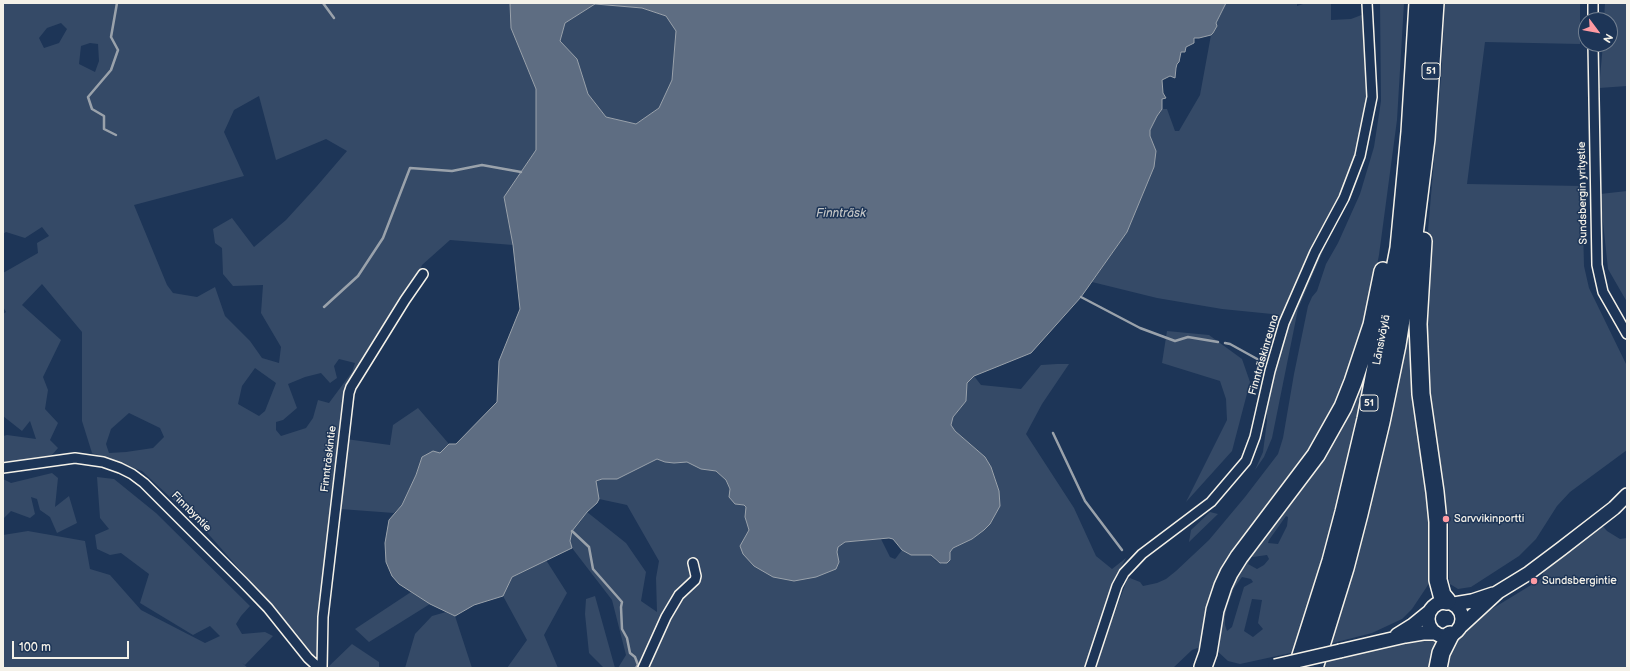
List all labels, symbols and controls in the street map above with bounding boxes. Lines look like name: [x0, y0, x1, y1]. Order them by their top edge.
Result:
north arrow: [1578, 12, 1618, 52]
text: N: [1600, 31, 1615, 45]
road number: 51: [1422, 63, 1440, 79]
street label: Sundsbergin yritystie: [1576, 141, 1590, 245]
water label: Finnträsk: [816, 207, 866, 221]
street label: Finnträskinreuna: [1246, 313, 1282, 397]
street label: Länsiväylä: [1371, 314, 1393, 366]
road number: 51: [1360, 395, 1378, 411]
street label: Finnträskintie: [318, 425, 340, 493]
street label: Finnbyntie: [168, 489, 214, 535]
place label: Sarvvikinportti: [1454, 512, 1524, 526]
marker: Sarvvikinportti: [1441, 514, 1451, 524]
place label: Sundsbergintie: [1542, 574, 1617, 588]
marker: Sundsbergintie: [1529, 576, 1539, 586]
scale bar: [14, 633, 131, 659]
text: 100 m: [19, 640, 51, 655]

